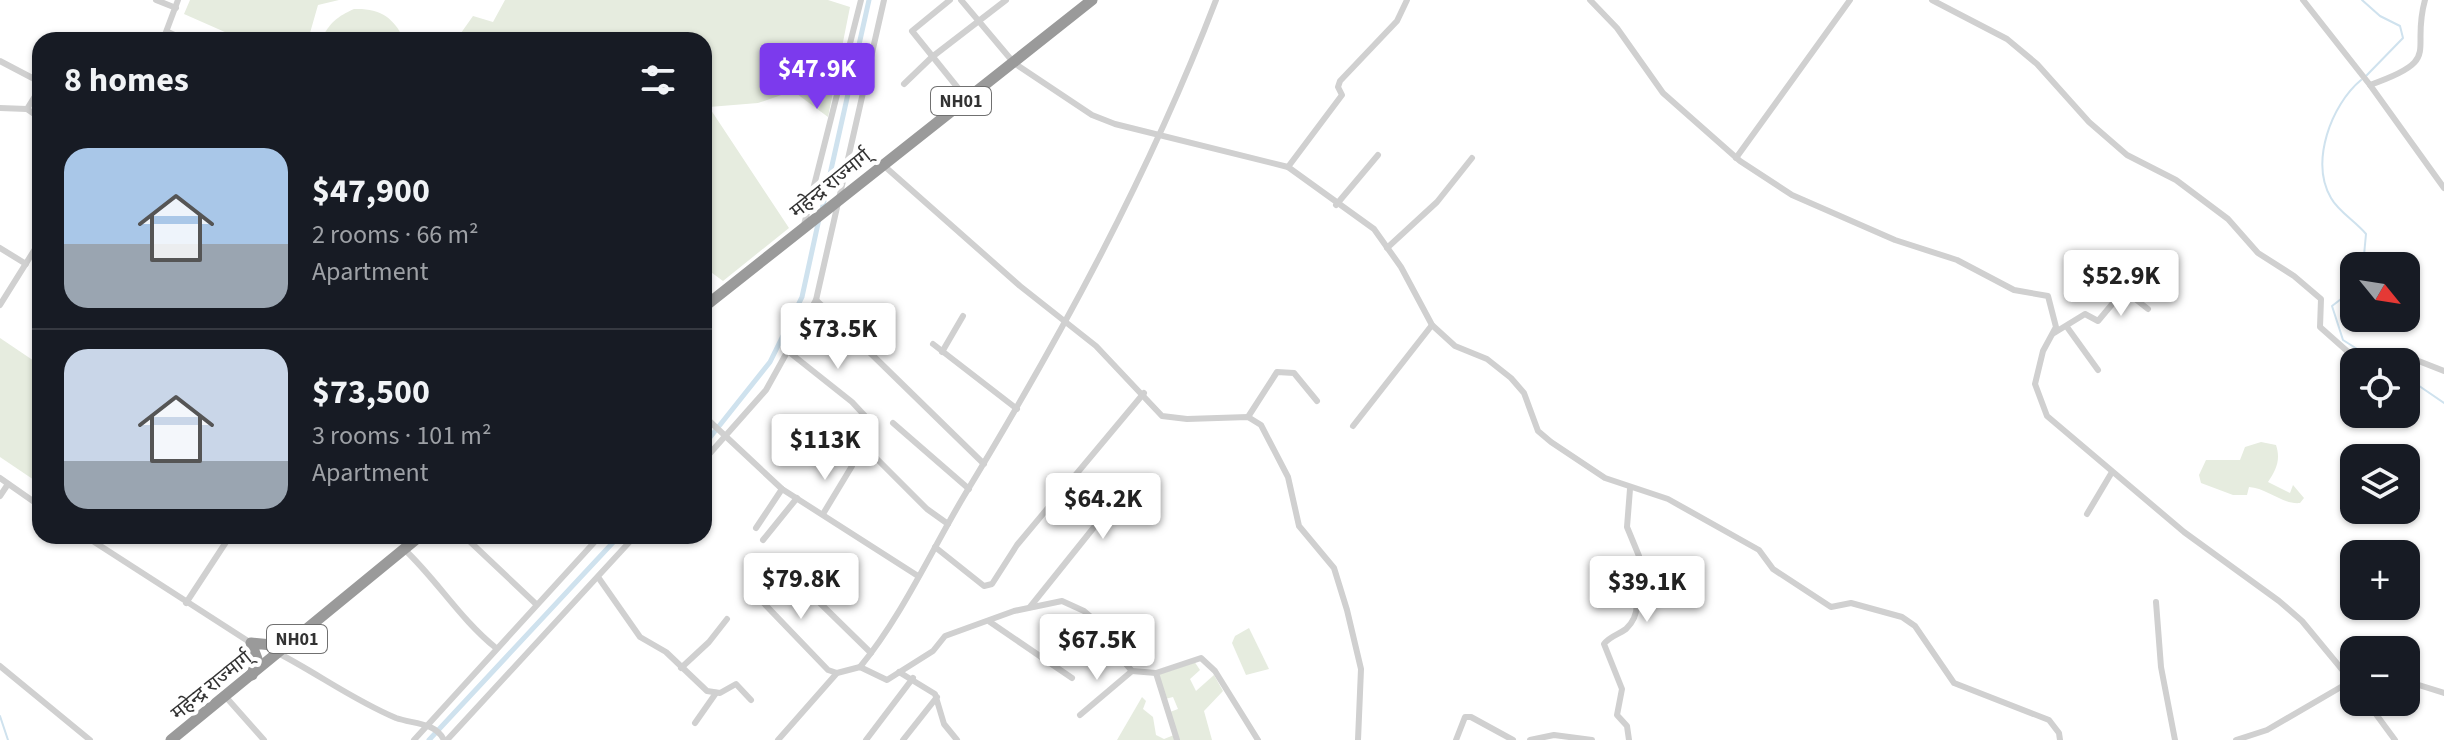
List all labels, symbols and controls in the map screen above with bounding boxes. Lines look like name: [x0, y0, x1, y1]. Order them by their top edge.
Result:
pin: $47.9K: [752, 43, 882, 111]
text: $47.9K: [778, 50, 856, 87]
text: 8 homes: [64, 56, 189, 105]
icon: filters: [636, 58, 680, 102]
road number: NH01: [931, 87, 991, 115]
street label: महेन्द्र राज्मार्ग्: [784, 141, 879, 225]
text: $47,900: [312, 167, 430, 216]
icon: home: [128, 180, 224, 276]
text: 2 rooms · 66 m²: [312, 216, 479, 253]
pin: $52.9K: [2056, 250, 2186, 318]
north arrow: [2340, 252, 2420, 332]
map controls: [2340, 252, 2420, 716]
text: Apartment: [312, 253, 429, 290]
text: $52.9K: [2082, 257, 2160, 294]
pin: $73.5K: [773, 303, 903, 371]
text: $73.5K: [799, 310, 877, 347]
button: locate: [2340, 348, 2420, 428]
text: $73,500: [312, 368, 430, 417]
icon: home: [128, 381, 224, 477]
pin: $113K: [769, 414, 881, 482]
text: 3 rooms · 101 m²: [312, 417, 491, 454]
text: $113K: [790, 421, 860, 458]
button: layers: [2340, 444, 2420, 524]
text: Apartment: [312, 454, 429, 491]
pin: $64.2K: [1038, 473, 1168, 541]
text: $64.2K: [1064, 480, 1142, 517]
button: +: [2340, 540, 2420, 620]
pin: $79.8K: [736, 553, 866, 621]
pin: $39.1K: [1582, 556, 1712, 624]
text: $79.8K: [762, 560, 840, 597]
text: $39.1K: [1608, 563, 1686, 600]
pin: $67.5K: [1032, 614, 1162, 682]
text: $67.5K: [1058, 621, 1136, 658]
road number: NH01: [267, 625, 327, 653]
button: −: [2340, 636, 2420, 716]
street label: महेन्द्र राज्मार्ग्: [165, 643, 260, 727]

